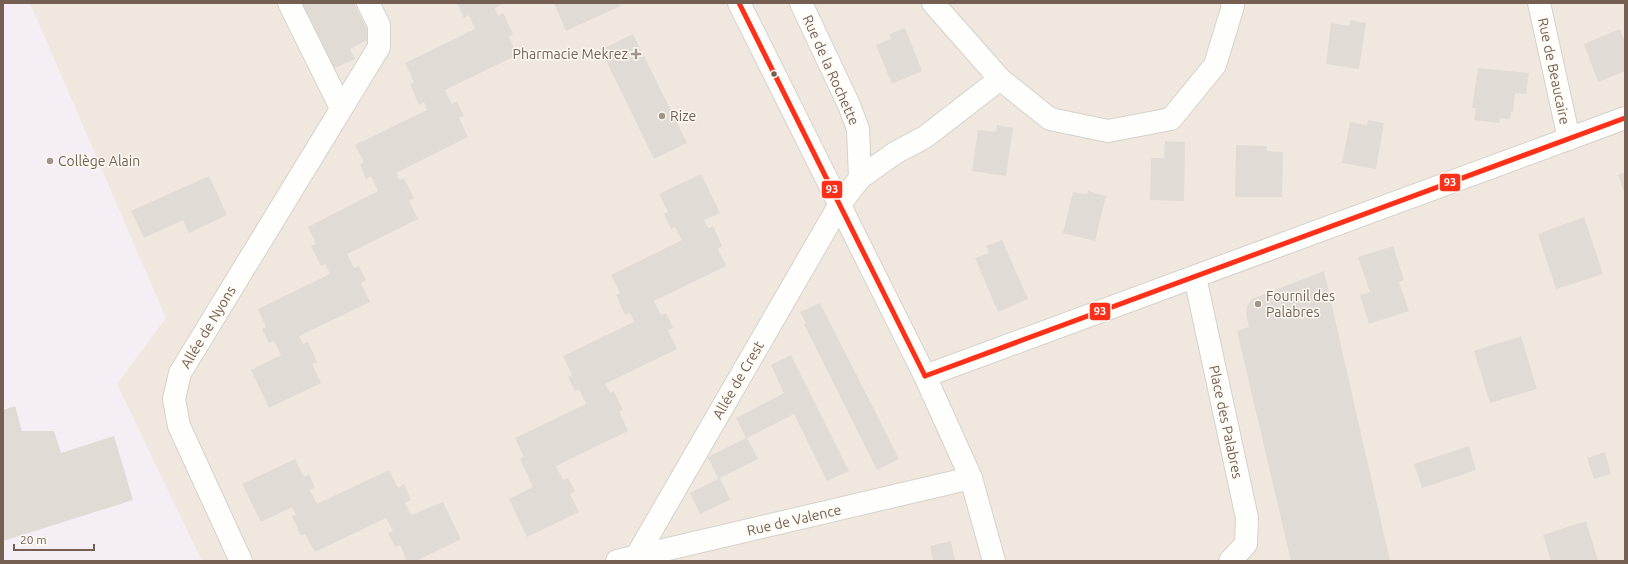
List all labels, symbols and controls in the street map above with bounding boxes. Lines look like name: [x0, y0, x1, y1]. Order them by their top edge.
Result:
street label: Rue de la Rochette: [800, 13, 862, 127]
street label: Rue de Beaucaire: [1535, 16, 1573, 126]
place label: Pharmacie Mekrez: [513, 46, 628, 62]
marker: Pharmacie Mekrez: [631, 49, 641, 59]
unlabelled marker: [769, 69, 779, 79]
place label: Rize: [670, 108, 696, 124]
marker: Rize: [657, 111, 667, 121]
place label: Collège Alain: [58, 153, 140, 169]
marker: Collège Alain: [45, 156, 55, 166]
line badge: 93: [1439, 173, 1461, 192]
text: 93: [1444, 176, 1456, 188]
line badge: 93: [821, 180, 843, 199]
text: 93: [826, 183, 838, 195]
street label: Allée de Nyons: [177, 283, 239, 371]
place label: Fournil des Palabres: [1266, 288, 1335, 320]
marker: Fournil des Palabres: [1253, 299, 1263, 309]
line badge: 93: [1089, 302, 1111, 321]
text: 93: [1094, 305, 1106, 317]
street label: Allée de Crest: [709, 338, 767, 422]
street label: Place des Palabres: [1206, 364, 1246, 480]
street label: Rue de Valence: [745, 501, 843, 539]
scale bar: [14, 526, 94, 552]
text: 20 m: [20, 533, 47, 546]

